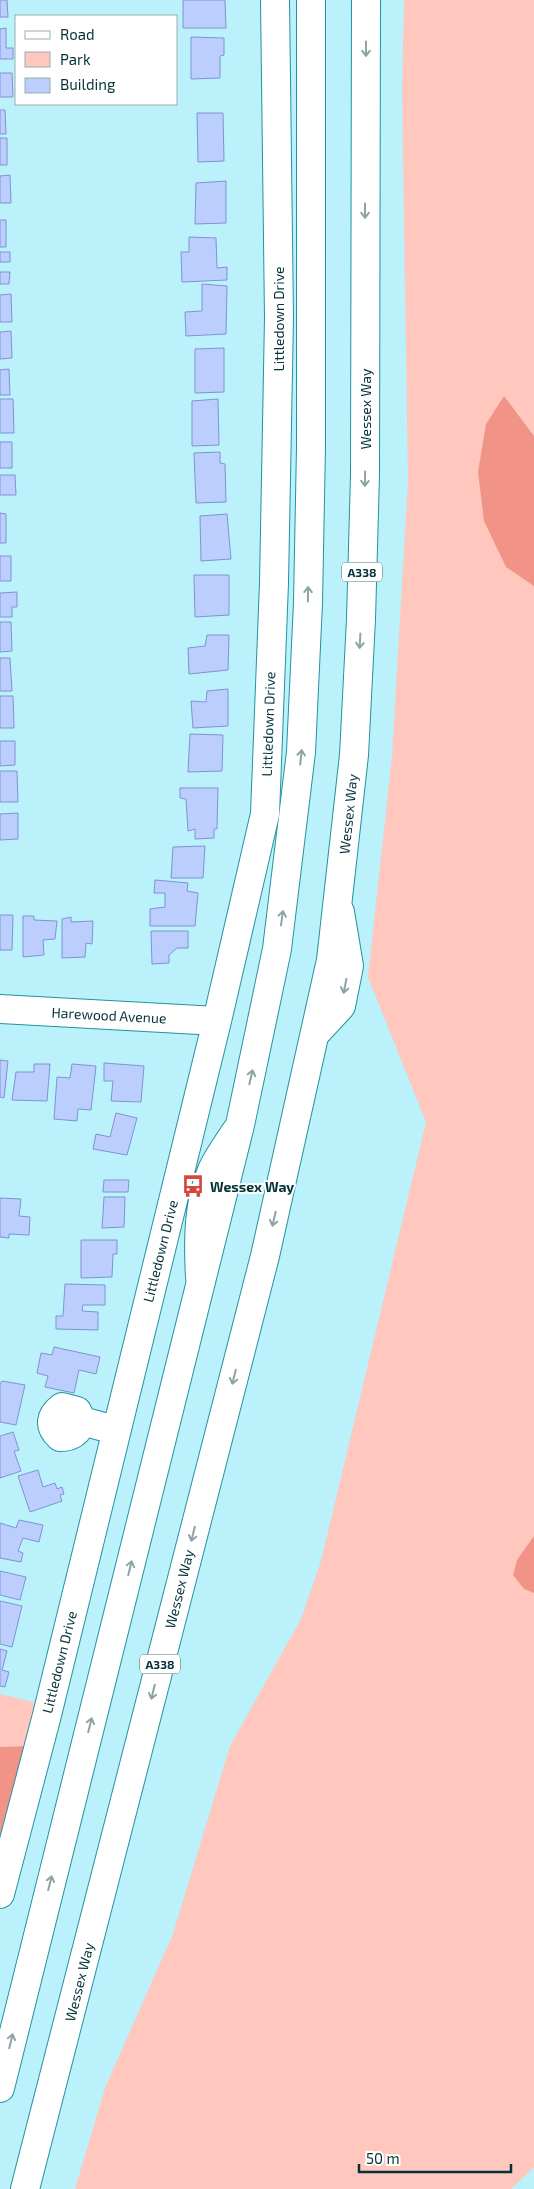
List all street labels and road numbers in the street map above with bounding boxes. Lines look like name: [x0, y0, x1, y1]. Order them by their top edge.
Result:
street label: Littledown Drive: [270, 267, 287, 371]
street label: Wessex Way: [357, 368, 374, 449]
road number: A338: [342, 562, 382, 582]
street label: Littledown Drive: [258, 671, 278, 777]
street label: Wessex Way: [335, 772, 361, 855]
street label: Harewood Avenue: [51, 1003, 167, 1027]
street label: Littledown Drive: [139, 1198, 181, 1304]
street label: Wessex Way: [161, 1547, 197, 1630]
street label: Littledown Drive: [38, 1609, 80, 1715]
road number: A338: [140, 1655, 180, 1674]
street label: Wessex Way: [61, 1940, 97, 2023]

